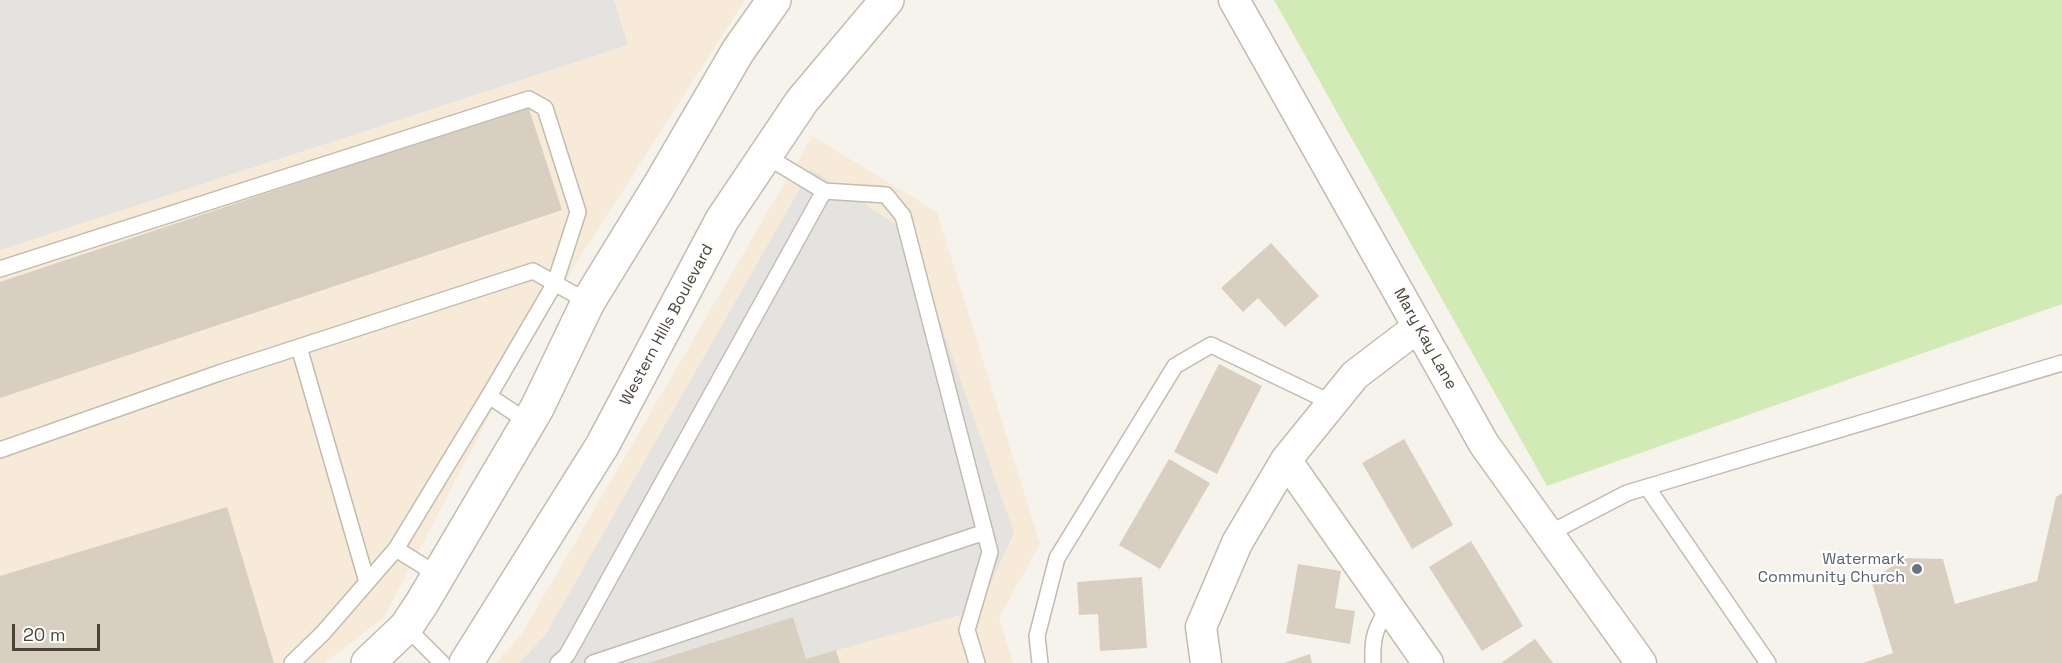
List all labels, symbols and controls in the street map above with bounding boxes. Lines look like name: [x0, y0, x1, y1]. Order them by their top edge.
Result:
street label: Western Hills Boulevard: [616, 241, 718, 409]
street label: Mary Kay Lane: [1389, 285, 1461, 393]
place label: Watermark Community Church: [1758, 550, 1905, 588]
marker: Watermark Community Church: [1910, 562, 1924, 576]
scale bar: [15, 612, 104, 650]
text: 20 m: [23, 623, 66, 646]

